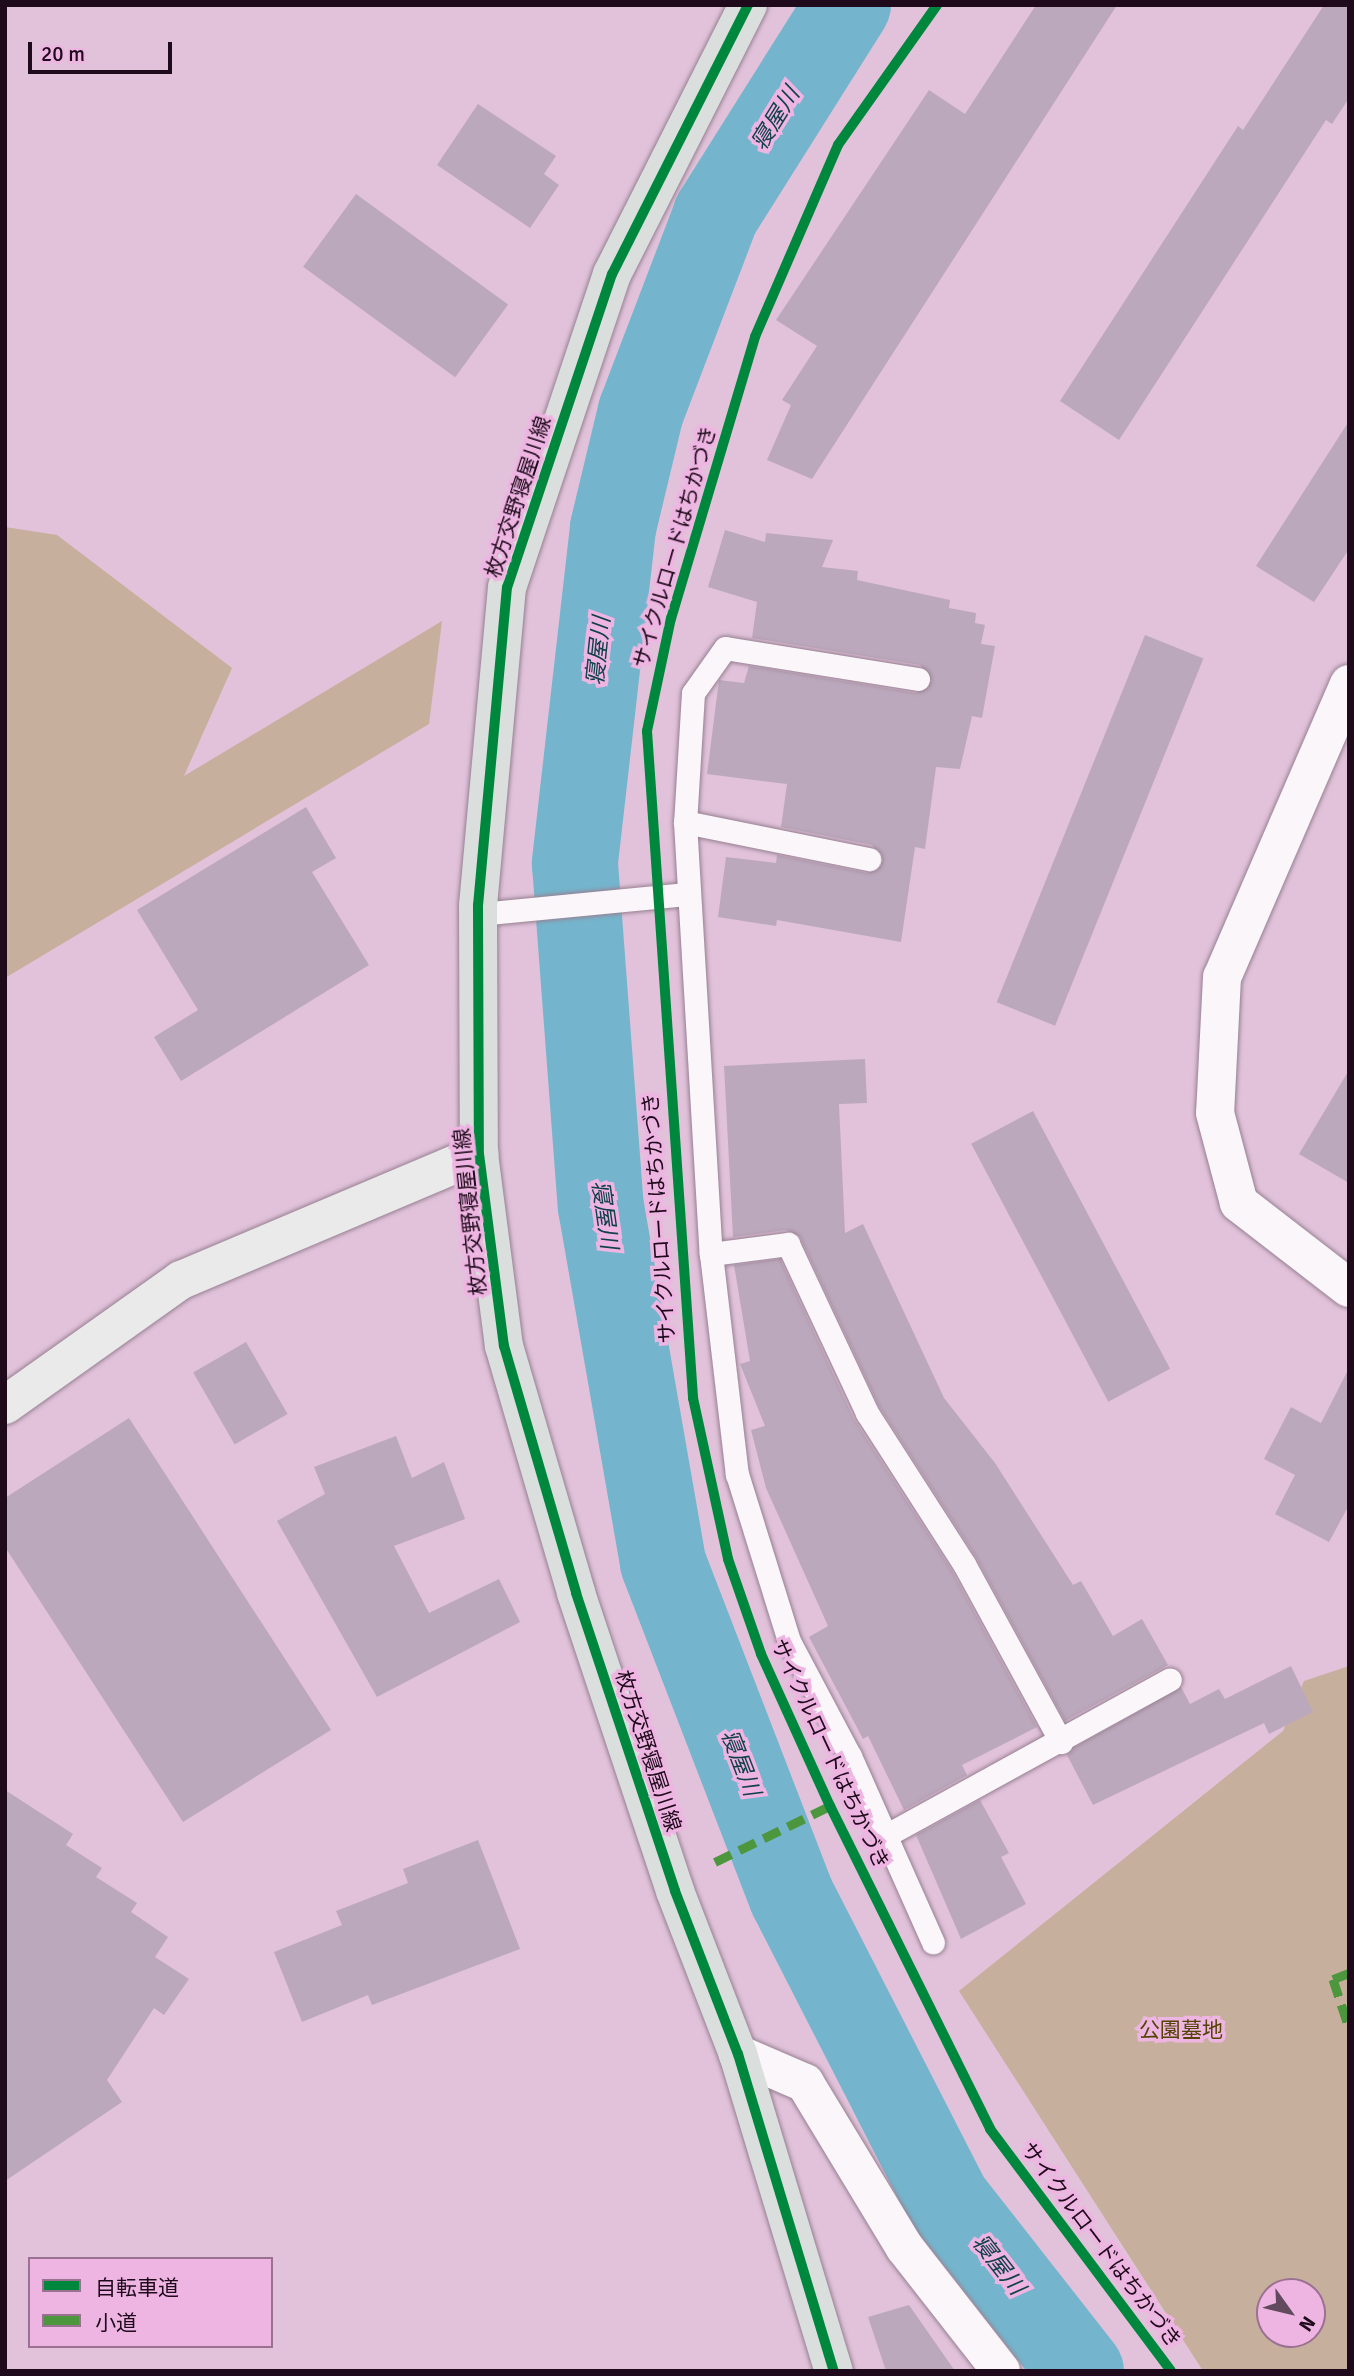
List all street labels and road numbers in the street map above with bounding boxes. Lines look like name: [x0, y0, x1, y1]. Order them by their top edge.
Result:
street label: 枚方交野寝屋川線: [480, 413, 556, 581]
street label: サイクルロードはちかづき: [628, 422, 722, 672]
street label: サイクルロードはちかづき: [638, 1091, 680, 1345]
street label: 枚方交野寝屋川線: [449, 1127, 491, 1297]
street label: サイクルロードはちかづき: [765, 1634, 895, 1874]
street label: 枚方交野寝屋川線: [610, 1667, 686, 1835]
street label: サイクルロードはちかづき: [1015, 2137, 1187, 2353]

